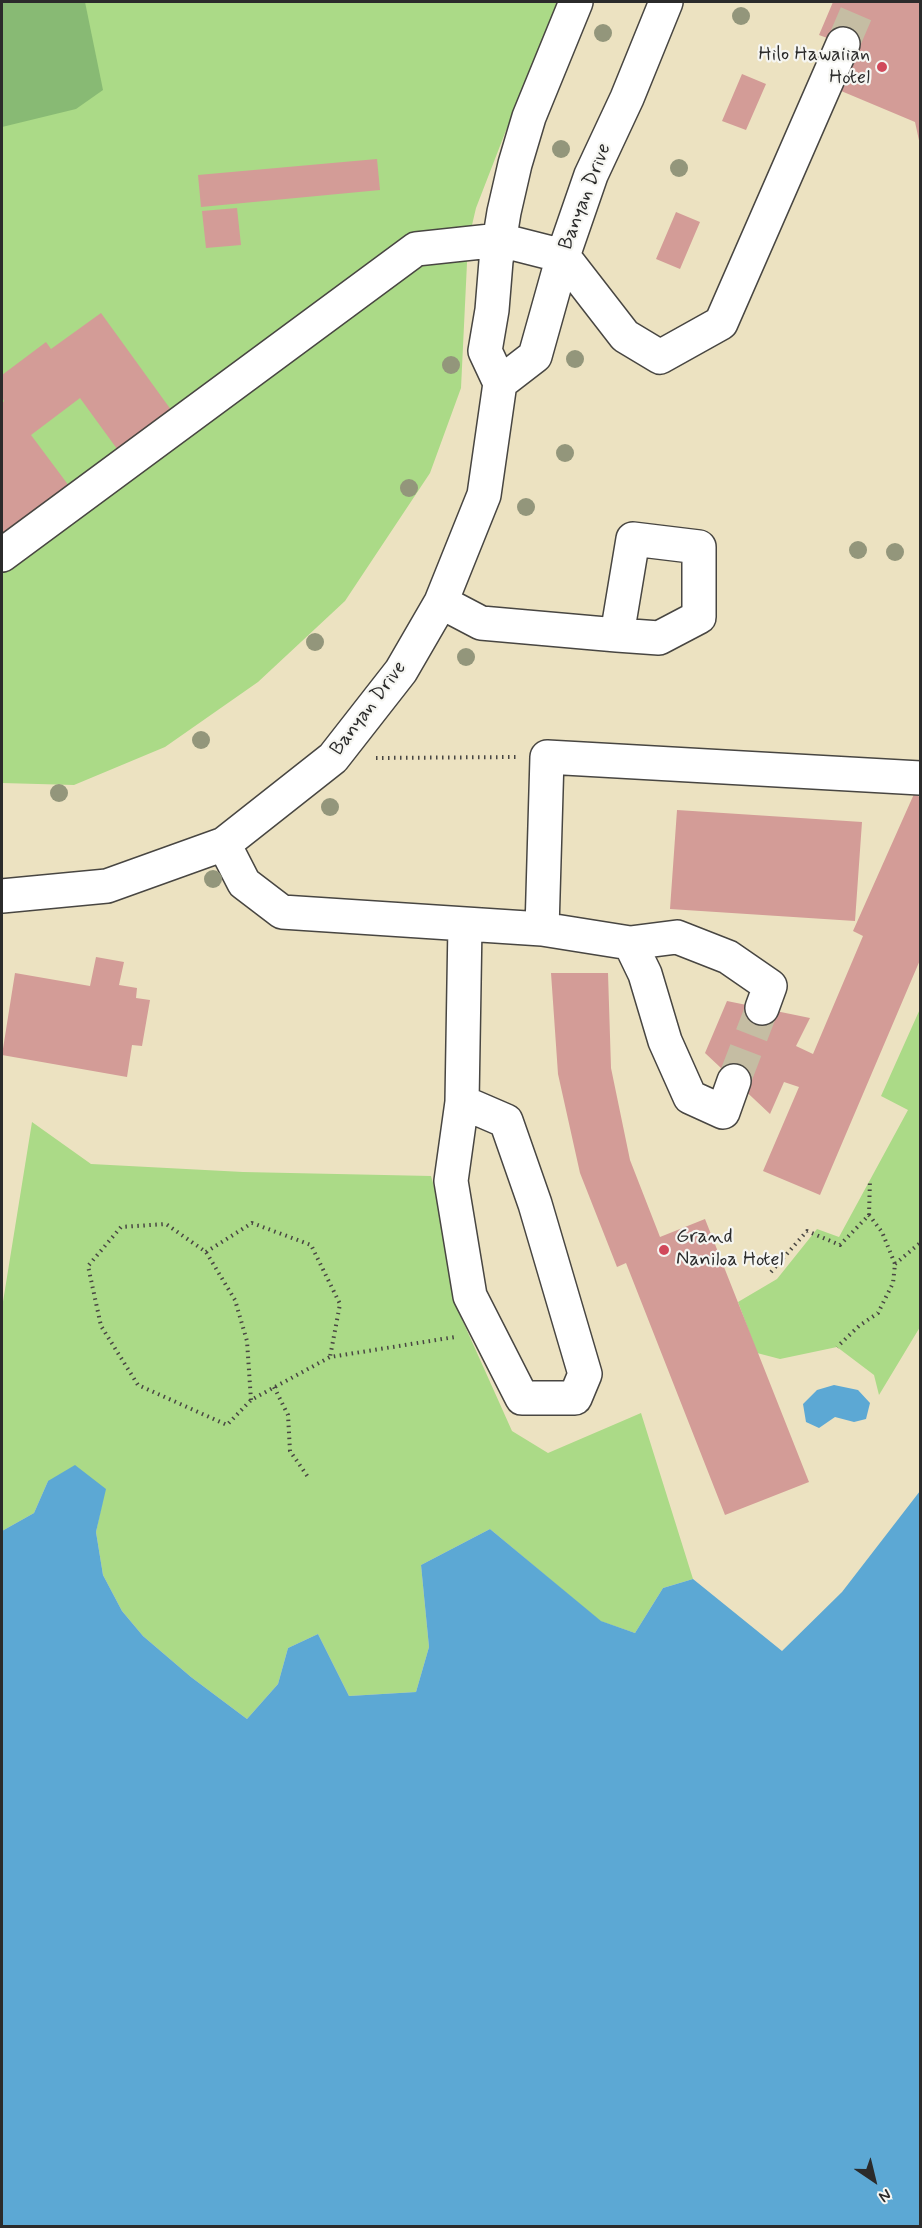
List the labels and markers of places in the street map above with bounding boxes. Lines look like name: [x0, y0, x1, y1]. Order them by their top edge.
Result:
place label: Hilo Hawaiian Hotel: [759, 44, 870, 91]
marker: Hilo Hawaiian Hotel: [875, 60, 889, 74]
place label: Grand Naniloa Hotel: [676, 1226, 784, 1273]
marker: Grand Naniloa Hotel: [657, 1243, 671, 1257]

